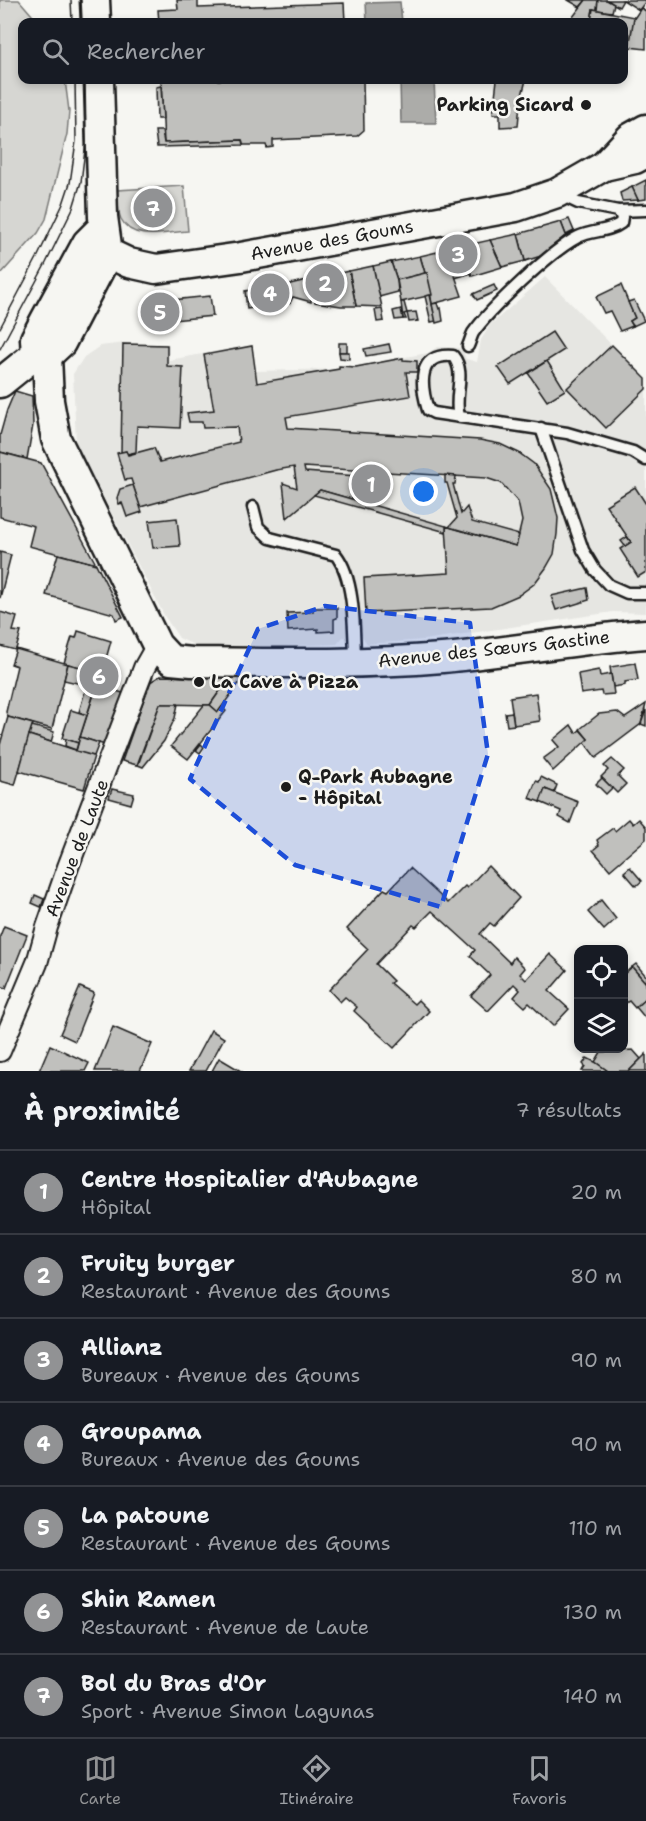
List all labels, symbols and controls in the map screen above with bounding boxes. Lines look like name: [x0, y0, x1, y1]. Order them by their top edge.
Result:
search box: [18, 18, 628, 84]
icon: search: [39, 35, 72, 68]
text: Rechercher: [87, 37, 206, 66]
place label: Parking Sicard: [436, 93, 574, 117]
marker: Parking Sicard: [579, 98, 593, 112]
pin: 7: [134, 186, 172, 230]
street label: Avenue des Goums: [249, 214, 415, 266]
pin: 3: [438, 232, 478, 276]
pin: 2: [306, 260, 344, 306]
pin: 4: [250, 270, 290, 316]
pin: 5: [140, 290, 180, 334]
pin: 1: [352, 462, 391, 506]
your location: [409, 477, 438, 506]
street label: Avenue des Sœurs Gastine: [377, 625, 611, 673]
pin: 6: [80, 654, 118, 698]
place label: La Cave à Pizza: [211, 670, 359, 694]
marker: La Cave à Pizza: [192, 675, 206, 689]
place label: Q-Park Aubagne - Hôpital: [298, 765, 453, 810]
street label: Avenue de Laute: [40, 776, 114, 920]
marker: Q-Park Aubagne - Hôpital: [279, 780, 293, 794]
map controls: [574, 945, 628, 1053]
button: locate: [574, 945, 628, 999]
button: layers: [574, 999, 628, 1053]
text: À proximité: [24, 1093, 180, 1128]
text: 7 résultats: [516, 1097, 622, 1123]
text: Centre Hospitalier d'Aubagne: [81, 1165, 418, 1194]
text: 1: [39, 1179, 48, 1205]
text: 20 m: [571, 1179, 622, 1205]
text: Hôpital: [81, 1194, 151, 1220]
text: Fruity burger: [81, 1249, 235, 1278]
text: 2: [37, 1263, 51, 1289]
text: 80 m: [570, 1263, 622, 1289]
text: Restaurant · Avenue des Goums: [81, 1278, 391, 1304]
text: Allianz: [81, 1333, 163, 1362]
text: 3: [37, 1347, 51, 1373]
text: 90 m: [570, 1347, 622, 1373]
text: Bureaux · Avenue des Goums: [81, 1362, 360, 1388]
text: Groupama: [81, 1417, 202, 1446]
text: 4: [37, 1431, 51, 1457]
text: 90 m: [570, 1431, 622, 1457]
text: Bureaux · Avenue des Goums: [81, 1446, 360, 1472]
text: La patoune: [81, 1501, 210, 1530]
text: 5: [37, 1515, 50, 1541]
text: 110 m: [568, 1515, 622, 1541]
text: Restaurant · Avenue des Goums: [81, 1530, 391, 1556]
text: Shin Ramen: [81, 1585, 216, 1614]
text: 6: [37, 1599, 51, 1625]
text: 130 m: [563, 1599, 622, 1625]
text: Restaurant · Avenue de Laute: [81, 1614, 369, 1640]
text: Bol du Bras d'Or: [81, 1669, 266, 1698]
text: 7: [37, 1683, 51, 1709]
text: 140 m: [563, 1683, 622, 1709]
text: Sport · Avenue Simon Lagunas: [81, 1698, 375, 1724]
tab: Carte: [79, 1752, 121, 1809]
tab: Itinéraire: [280, 1752, 354, 1809]
tab: Favoris: [512, 1752, 567, 1809]

